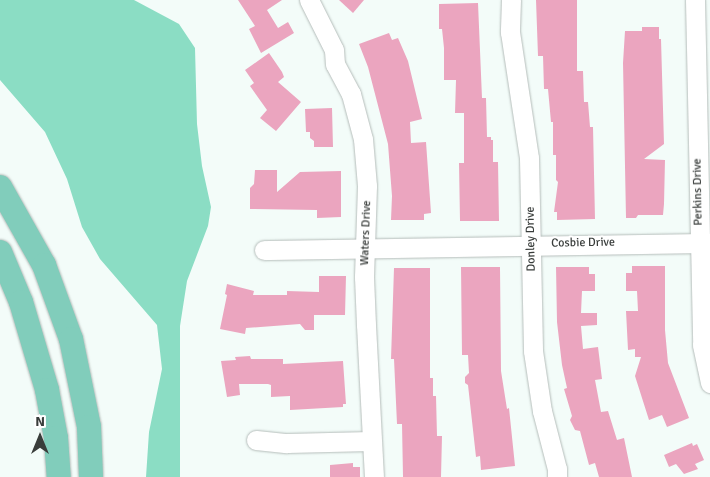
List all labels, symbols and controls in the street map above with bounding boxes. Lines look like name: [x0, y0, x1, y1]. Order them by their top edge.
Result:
street label: Perkins Drive: [690, 158, 706, 226]
street label: Waters Drive: [358, 200, 374, 266]
street label: Donley Drive: [523, 206, 539, 272]
street label: Cosbie Drive: [551, 235, 615, 251]
north arrow: [15, 412, 65, 462]
text: N: [35, 413, 45, 430]

